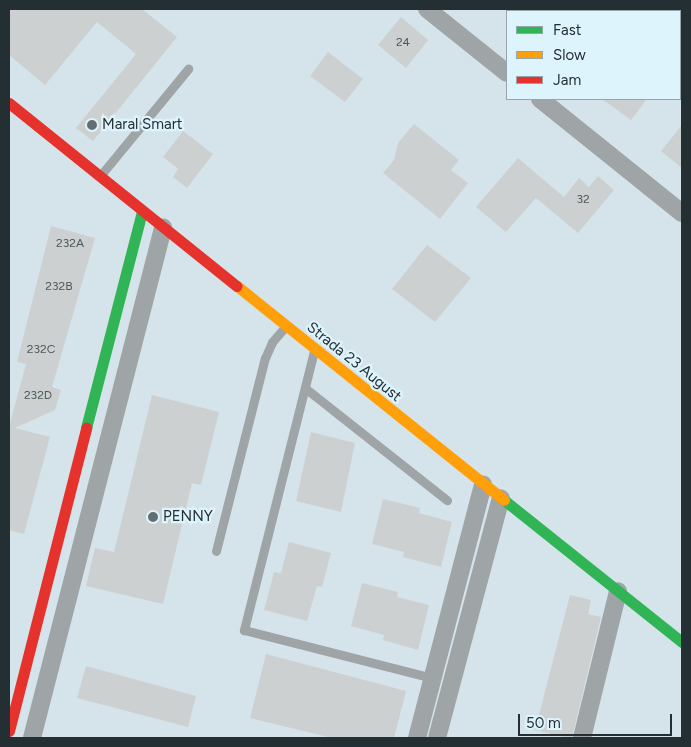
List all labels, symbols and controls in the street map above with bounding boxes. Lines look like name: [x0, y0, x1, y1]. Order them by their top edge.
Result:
legend: [506, 10, 681, 100]
text: Fast: [553, 21, 581, 39]
house number: 24: [396, 36, 410, 50]
text: Slow: [553, 46, 586, 64]
text: Jam: [553, 71, 581, 89]
place label: Maral Smart: [102, 116, 182, 134]
marker: Maral Smart: [86, 119, 98, 131]
house number: 32: [576, 193, 590, 207]
house number: 232A: [56, 237, 84, 251]
house number: 232B: [45, 280, 73, 294]
street label: Strada 23 August: [303, 318, 405, 406]
house number: 232C: [27, 343, 55, 357]
house number: 232D: [24, 389, 52, 403]
place label: PENNY: [163, 508, 213, 526]
marker: PENNY: [147, 511, 159, 523]
scale bar: [521, 704, 675, 736]
text: 50 m: [526, 714, 561, 732]

